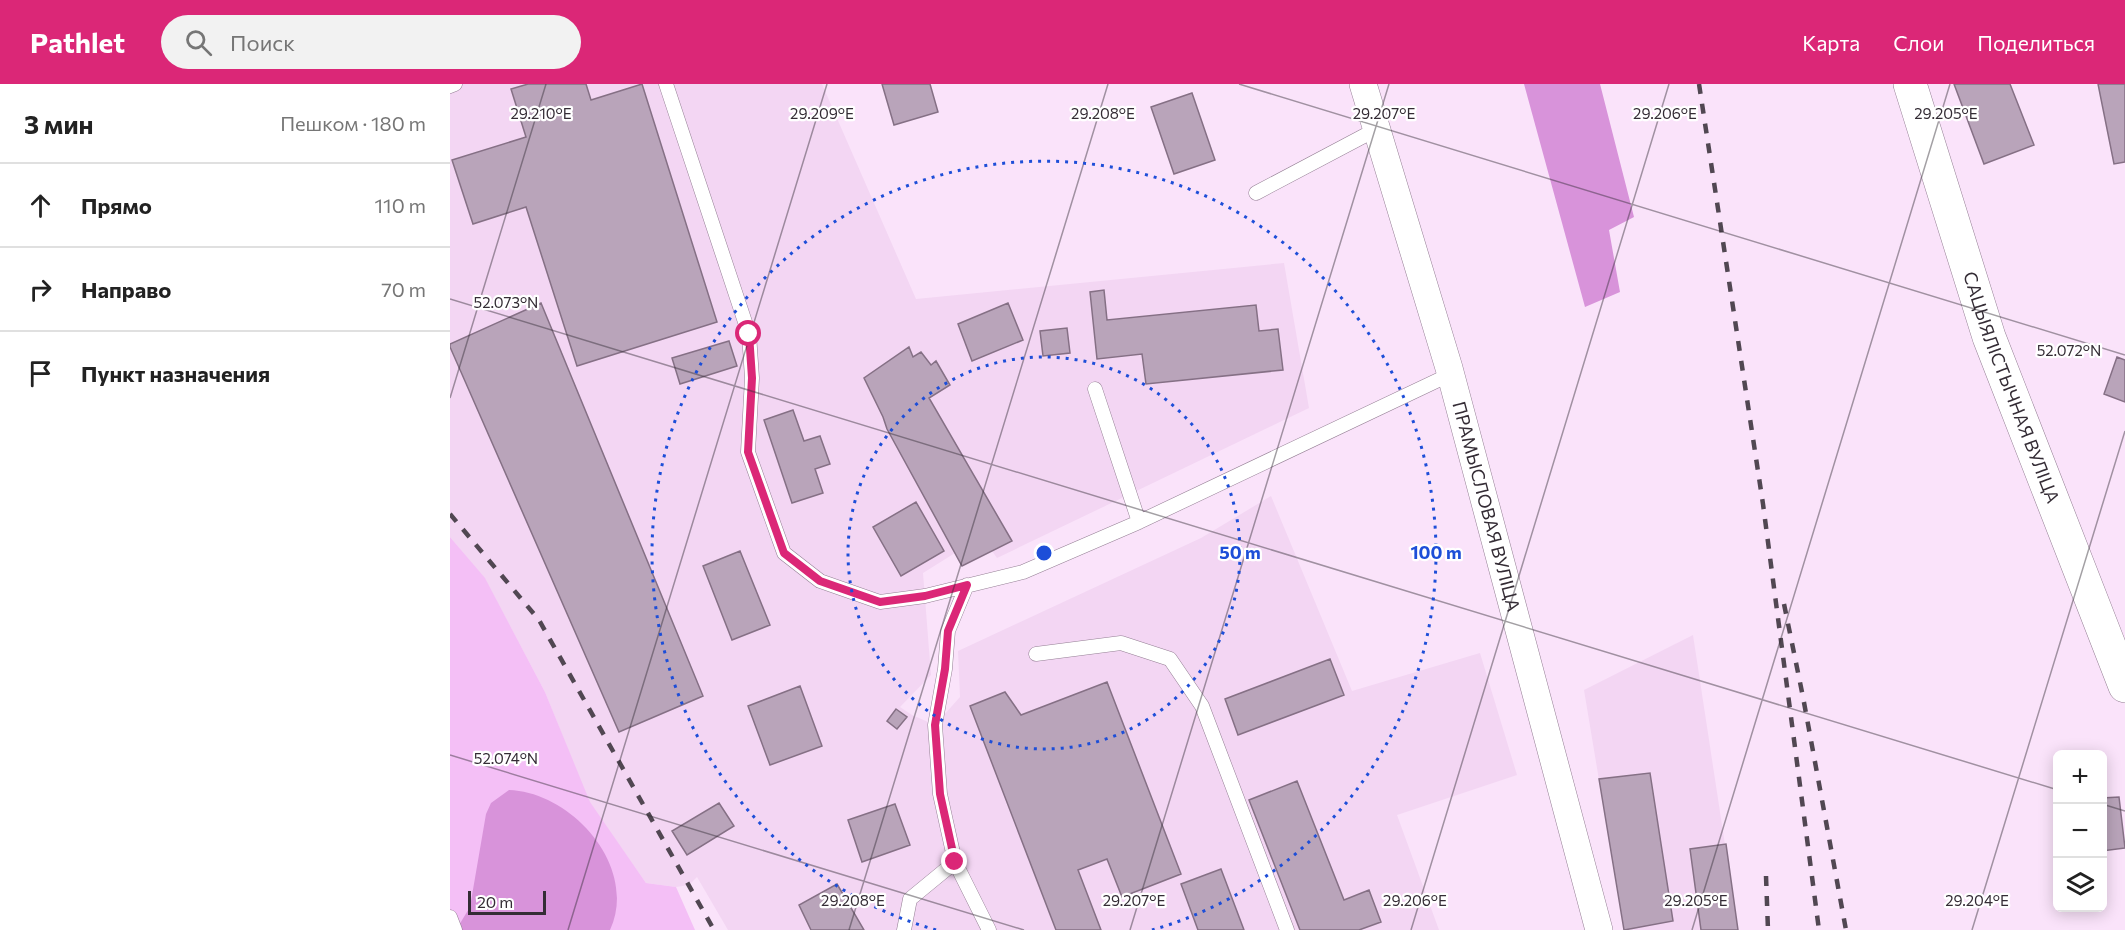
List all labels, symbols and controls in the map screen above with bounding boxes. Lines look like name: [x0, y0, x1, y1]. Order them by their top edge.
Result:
search box: [161, 15, 581, 69]
text: Pathlet: [30, 25, 125, 59]
icon: search: [182, 26, 215, 59]
text: Поиск: [230, 29, 295, 56]
text: Карта: [1802, 30, 1860, 55]
text: Слои: [1893, 30, 1944, 55]
text: Поделиться: [1977, 30, 2095, 55]
text: 29.210°E: [510, 104, 572, 122]
text: 29.209°E: [790, 104, 854, 122]
text: 29.208°E: [1071, 104, 1135, 122]
text: 29.207°E: [1353, 104, 1415, 122]
text: 29.206°E: [1633, 104, 1697, 122]
text: 29.205°E: [1914, 104, 1978, 122]
text: 3 мин: [24, 108, 94, 139]
text: Пешком · 180 m: [280, 111, 426, 135]
icon: ahead: [24, 189, 57, 222]
text: Прямо: [81, 192, 152, 219]
text: 110 m: [375, 193, 426, 217]
street label: САЦЫЯЛІСТЫЧНАЯ ВУЛІЦА: [1959, 269, 2065, 506]
icon: right: [24, 273, 57, 306]
text: Направо: [81, 276, 171, 303]
text: 70 m: [381, 277, 426, 301]
text: 52.073°N: [474, 293, 538, 311]
route start: [735, 320, 761, 346]
text: 52.072°N: [2037, 341, 2101, 359]
icon: arrive: [24, 357, 57, 390]
text: Пункт назначения: [81, 360, 270, 387]
street label: ПРАМЫСЛОВАЯ ВУЛІЦА: [1448, 399, 1525, 613]
text: 50 m: [1219, 541, 1261, 563]
text: 100 m: [1410, 541, 1462, 563]
centre of rings: [1034, 543, 1054, 563]
text: 52.074°N: [474, 749, 538, 767]
map controls: [2053, 750, 2107, 912]
button: +: [2053, 750, 2107, 804]
button: −: [2053, 804, 2107, 858]
route end: [941, 848, 967, 874]
button: layers: [2053, 858, 2107, 912]
scale bar: [468, 888, 546, 916]
text: 29.208°E: [821, 891, 885, 909]
text: 29.207°E: [1103, 891, 1165, 909]
text: 29.206°E: [1383, 891, 1447, 909]
text: 29.205°E: [1664, 891, 1728, 909]
text: 29.204°E: [1945, 891, 2009, 909]
text: 20 m: [477, 892, 513, 911]

